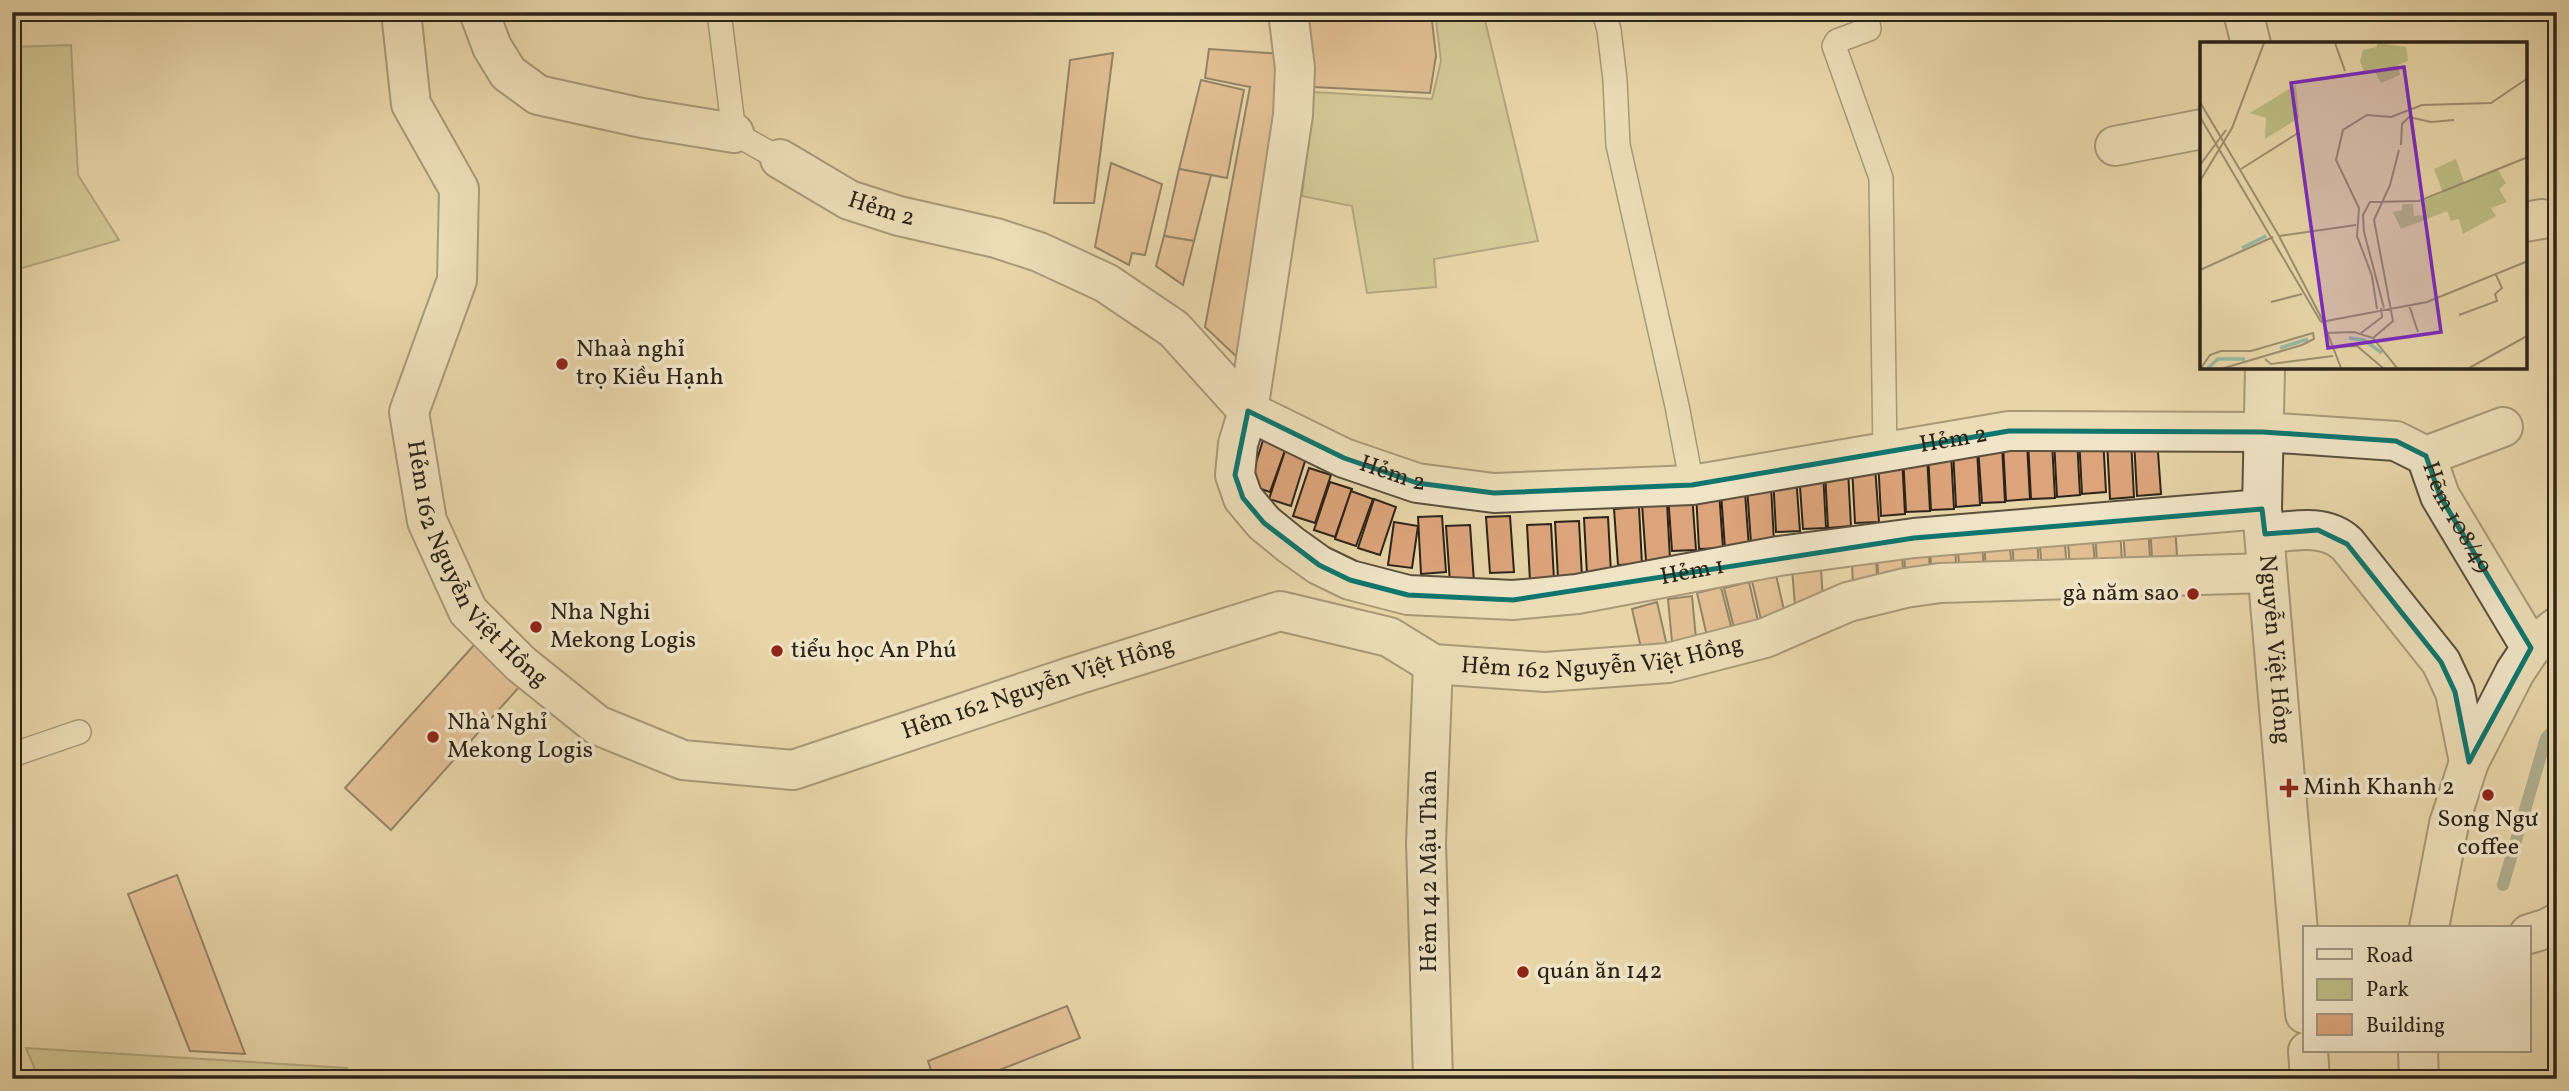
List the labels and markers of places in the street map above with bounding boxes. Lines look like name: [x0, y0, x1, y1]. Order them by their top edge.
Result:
place label: Nhaà nghỉ trọ Kiều Hạnh: [576, 333, 724, 395]
marker: Nhaà nghỉ trọ Kiều Hạnh: [554, 356, 570, 372]
place label: gà năm sao: [2063, 577, 2179, 611]
marker: gà năm sao: [2185, 586, 2201, 602]
place label: Nha Nghi Mekong Logis: [550, 596, 696, 658]
marker: Nha Nghi Mekong Logis: [528, 619, 544, 635]
place label: tiểu học An Phú: [791, 634, 957, 668]
marker: tiểu học An Phú: [769, 643, 785, 659]
place label: Nhà Nghỉ Mekong Logis: [447, 706, 593, 768]
marker: Nhà Nghỉ Mekong Logis: [425, 729, 441, 745]
place label: Minh Khanh 2: [2303, 771, 2455, 805]
marker: Minh Khanh 2: [2281, 780, 2297, 796]
marker: Song Ngư coffee: [2480, 787, 2496, 803]
place label: Song Ngư coffee: [2437, 803, 2539, 865]
place label: quán ăn 142: [1537, 955, 1662, 989]
marker: quán ăn 142: [1515, 964, 1531, 980]

